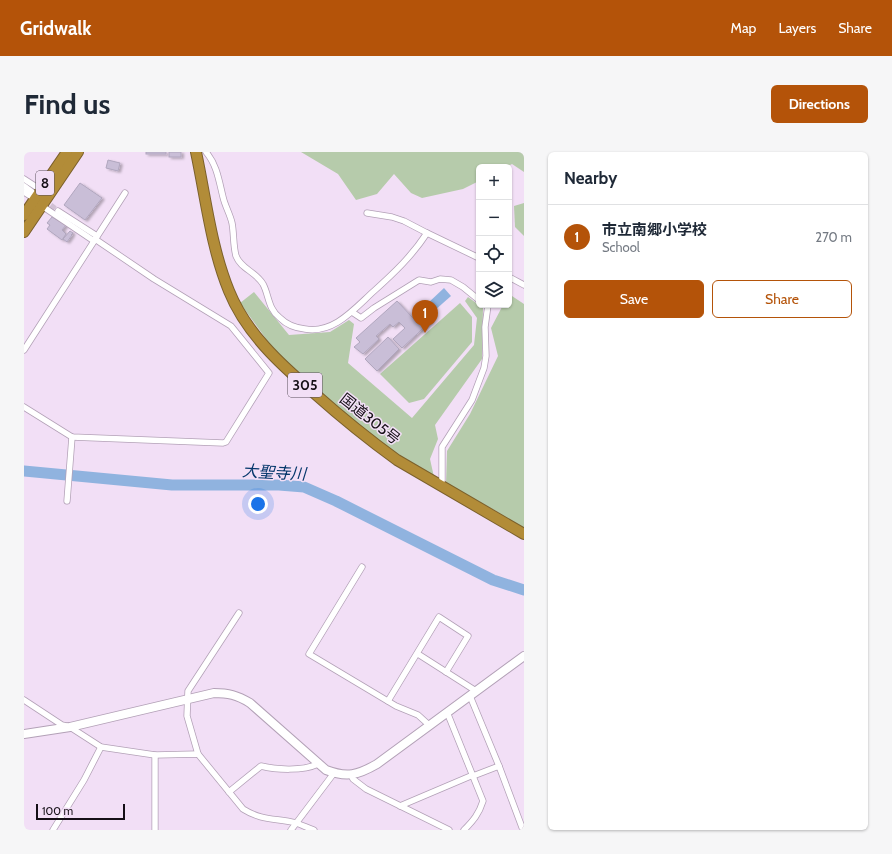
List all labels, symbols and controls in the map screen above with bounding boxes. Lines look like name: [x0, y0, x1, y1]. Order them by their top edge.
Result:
text: Gridwalk: [20, 17, 92, 40]
text: Map: [731, 19, 756, 37]
text: Layers: [778, 19, 816, 37]
text: Share: [838, 19, 872, 37]
button: Directions: [771, 85, 868, 123]
text: Find us: [24, 87, 110, 121]
map controls: [476, 164, 512, 308]
button: +: [476, 164, 512, 200]
text: Nearby: [564, 168, 617, 188]
road number: 8: [36, 171, 54, 195]
button: −: [476, 200, 512, 236]
text: 市立南郷小学校: [602, 221, 707, 239]
text: 1: [575, 229, 579, 245]
text: 270 m: [815, 229, 852, 245]
button: locate: [476, 236, 512, 272]
text: School: [602, 239, 640, 255]
button: layers: [476, 272, 512, 308]
button: Save: [564, 280, 704, 318]
button: Share: [712, 280, 852, 318]
pin: 1: [412, 300, 438, 333]
road number: 305: [288, 373, 322, 397]
street label: 国道305号: [336, 390, 404, 448]
water label: 大聖寺川: [242, 461, 308, 484]
your location: [248, 494, 268, 514]
scale bar: [36, 802, 125, 821]
text: 100 m: [42, 804, 73, 818]

